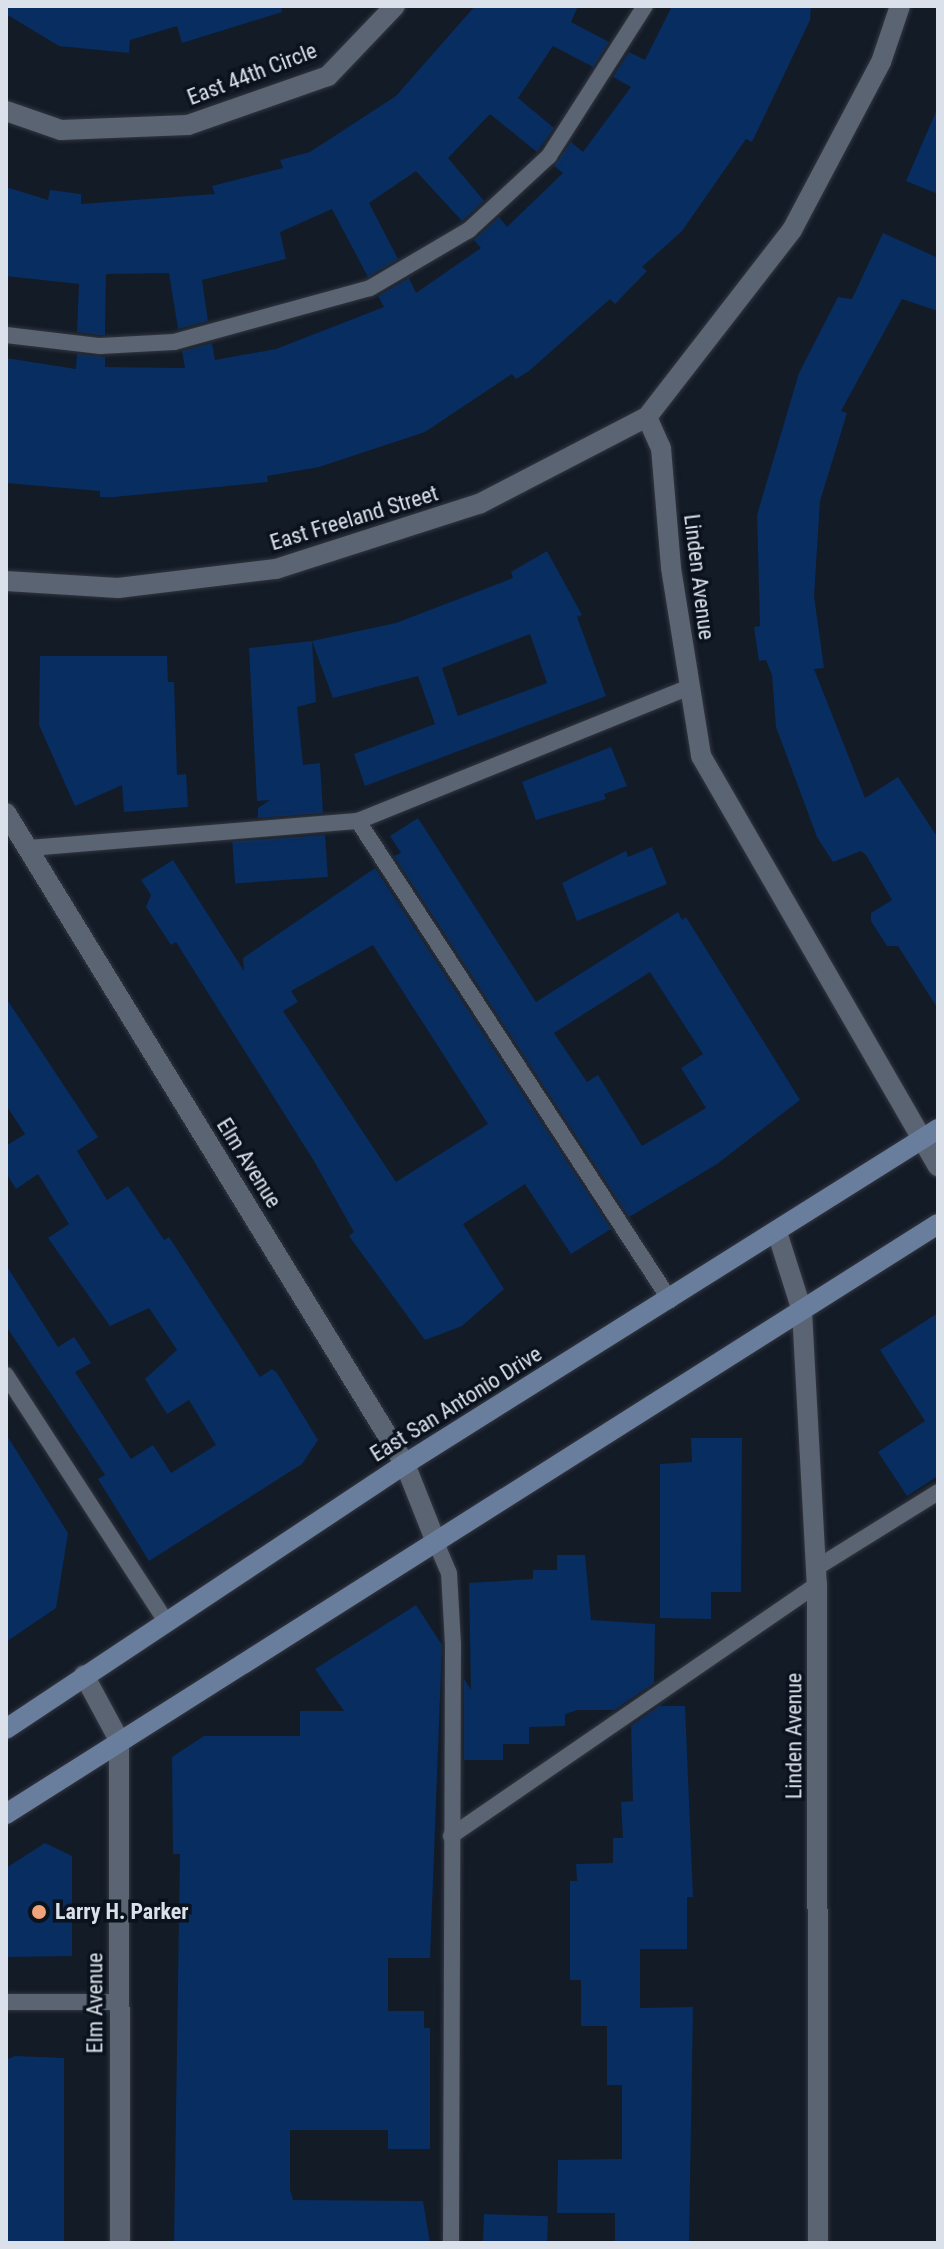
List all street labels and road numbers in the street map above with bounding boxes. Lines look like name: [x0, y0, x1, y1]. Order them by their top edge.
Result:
street label: East 44th Circle: [184, 37, 320, 111]
street label: East Freeland Street: [267, 480, 441, 556]
street label: Linden Avenue: [678, 513, 720, 641]
street label: Elm Avenue: [211, 1113, 287, 1213]
street label: East San Antonio Drive: [365, 1341, 547, 1467]
street label: Linden Avenue: [781, 1673, 807, 1799]
street label: Elm Avenue: [82, 1953, 108, 2053]

